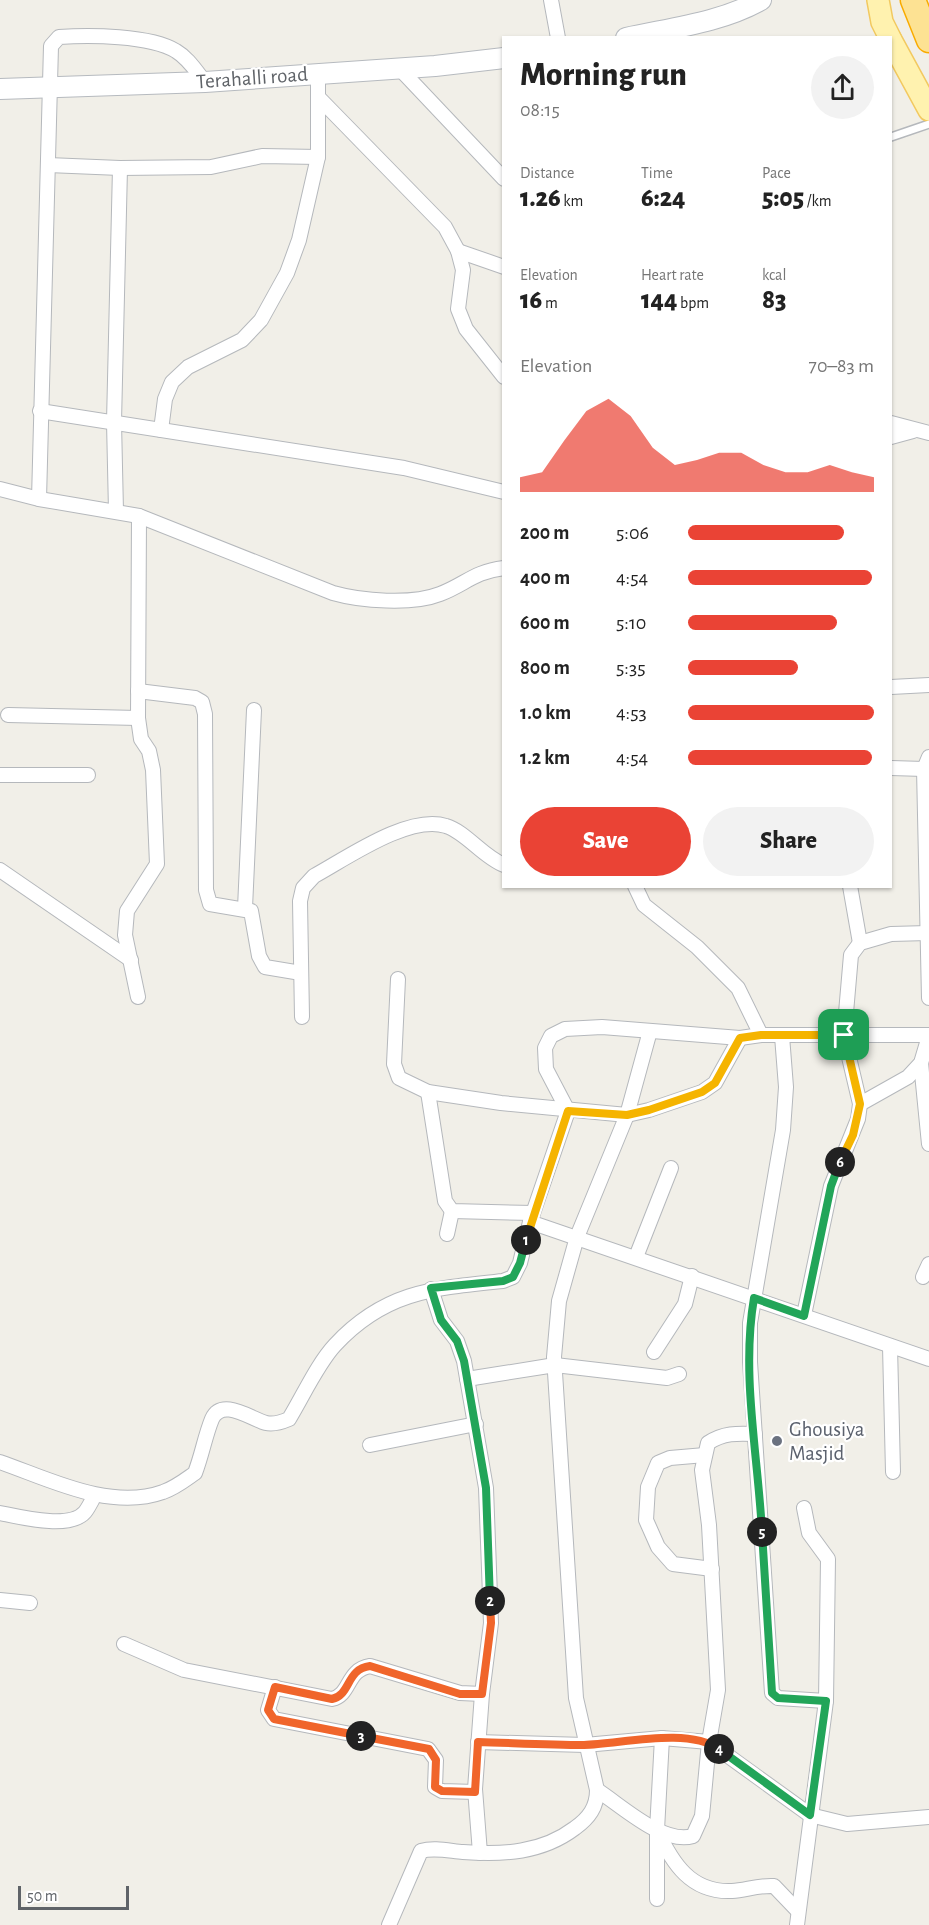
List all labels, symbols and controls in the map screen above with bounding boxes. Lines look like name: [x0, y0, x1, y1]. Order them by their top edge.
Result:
button: share: [811, 56, 874, 119]
text: Morning run: [520, 59, 687, 92]
street label: Terahalli road: [195, 64, 309, 92]
text: 08:15: [520, 100, 560, 120]
text: Distance: [520, 165, 574, 181]
text: Time: [641, 165, 673, 181]
text: Pace: [762, 165, 791, 181]
text: 1.26: [520, 185, 561, 211]
text: 6:24: [641, 185, 685, 211]
text: 5:05: [762, 185, 804, 211]
text: km: [561, 193, 583, 209]
text: /km: [804, 193, 832, 209]
text: Elevation: [520, 267, 578, 283]
text: Heart rate: [641, 267, 704, 283]
text: kcal: [762, 267, 786, 283]
text: 16: [520, 287, 542, 313]
text: 144: [641, 287, 677, 313]
text: 83: [762, 287, 787, 313]
text: m: [542, 295, 558, 311]
text: bpm: [677, 295, 709, 311]
text: Elevation: [520, 356, 592, 376]
text: 70–83 m: [809, 356, 874, 376]
text: 200 m: [520, 523, 569, 543]
text: 5:06: [616, 523, 649, 543]
text: 400 m: [520, 568, 570, 588]
text: 4:54: [616, 568, 648, 588]
text: 600 m: [520, 613, 570, 633]
text: 5:10: [616, 613, 646, 633]
text: 800 m: [520, 658, 570, 678]
text: 5:35: [616, 658, 646, 678]
text: 1.0 km: [520, 703, 571, 723]
text: 4:53: [616, 703, 647, 723]
text: 1.2 km: [520, 748, 570, 768]
text: 4:54: [616, 748, 648, 768]
button: Save: [520, 807, 691, 876]
button: Share: [703, 807, 874, 876]
pin: [818, 1009, 869, 1060]
icon: arrive: [827, 1018, 860, 1051]
pin: 6: [825, 1147, 855, 1177]
text: 6: [836, 1154, 844, 1170]
pin: 1: [511, 1225, 541, 1255]
text: 1: [523, 1232, 529, 1248]
place label: Ghousiya Masjid: [789, 1419, 865, 1464]
marker: Ghousiya Masjid: [770, 1434, 784, 1448]
pin: 5: [747, 1517, 777, 1547]
text: 5: [759, 1524, 765, 1540]
pin: 2: [475, 1586, 505, 1616]
text: 2: [486, 1593, 494, 1609]
pin: 3: [346, 1721, 376, 1751]
text: 3: [358, 1728, 364, 1744]
pin: 4: [704, 1734, 734, 1764]
text: 4: [715, 1741, 723, 1757]
scale bar: [18, 1883, 129, 1910]
text: 50 m: [27, 1888, 58, 1904]

